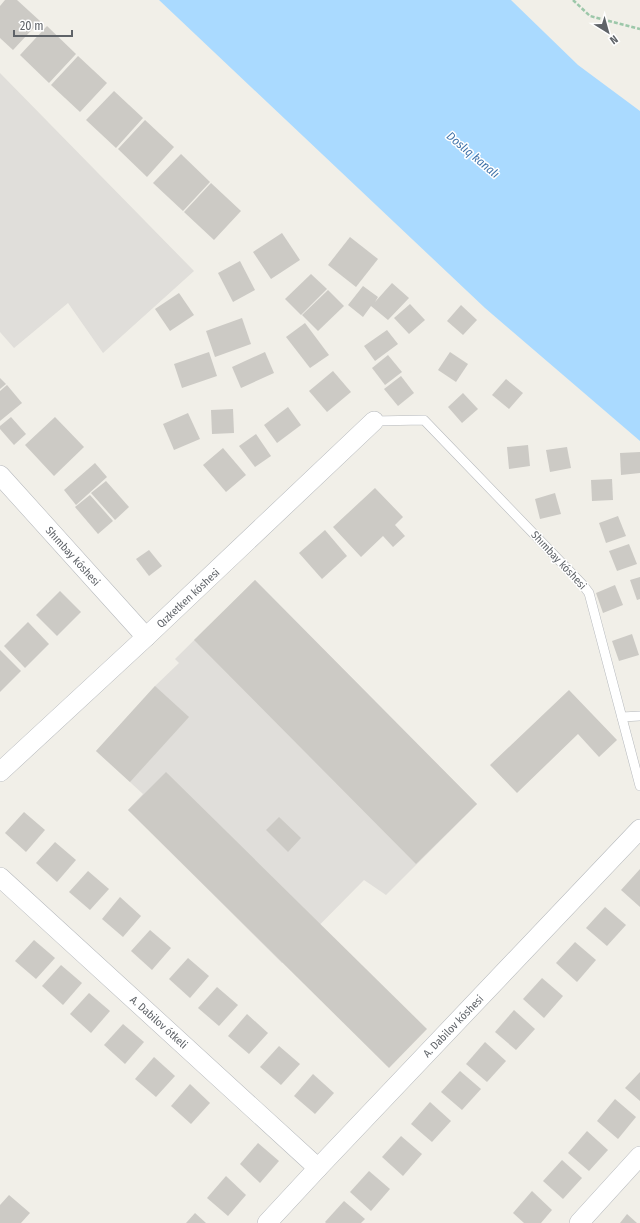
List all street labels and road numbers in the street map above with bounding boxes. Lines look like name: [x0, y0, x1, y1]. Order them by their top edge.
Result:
street label: Shımbay kóshesi: [43, 524, 103, 589]
street label: Shımbay kóshesi: [528, 528, 589, 592]
street label: Qızketken kóshesi: [154, 566, 223, 631]
street label: A. Dabilov kóshesi: [420, 992, 486, 1060]
street label: A. Dabilov ótkeli: [127, 993, 190, 1052]

